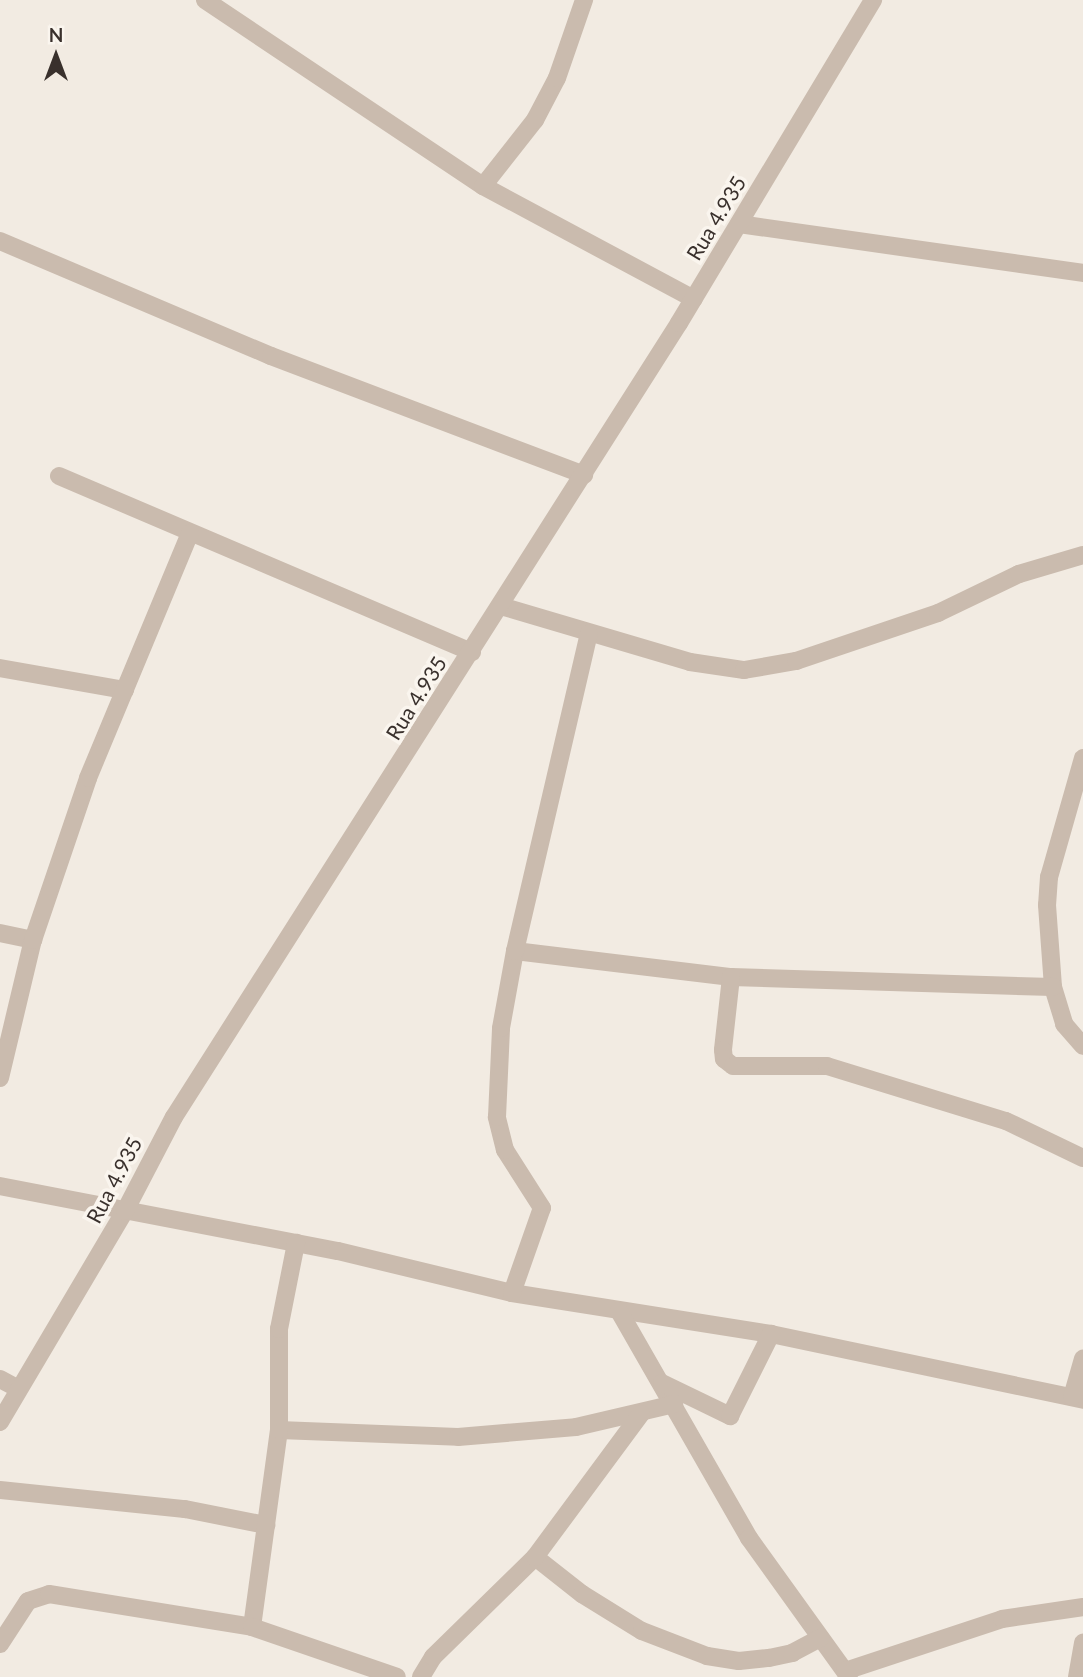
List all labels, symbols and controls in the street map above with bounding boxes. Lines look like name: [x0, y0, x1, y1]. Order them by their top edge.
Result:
north arrow: [21, 21, 91, 91]
text: N: [49, 23, 63, 46]
street label: Rua 4.935: [681, 171, 751, 265]
street label: Rua 4.935: [380, 651, 452, 745]
street label: Rua 4.935: [81, 1133, 147, 1227]

